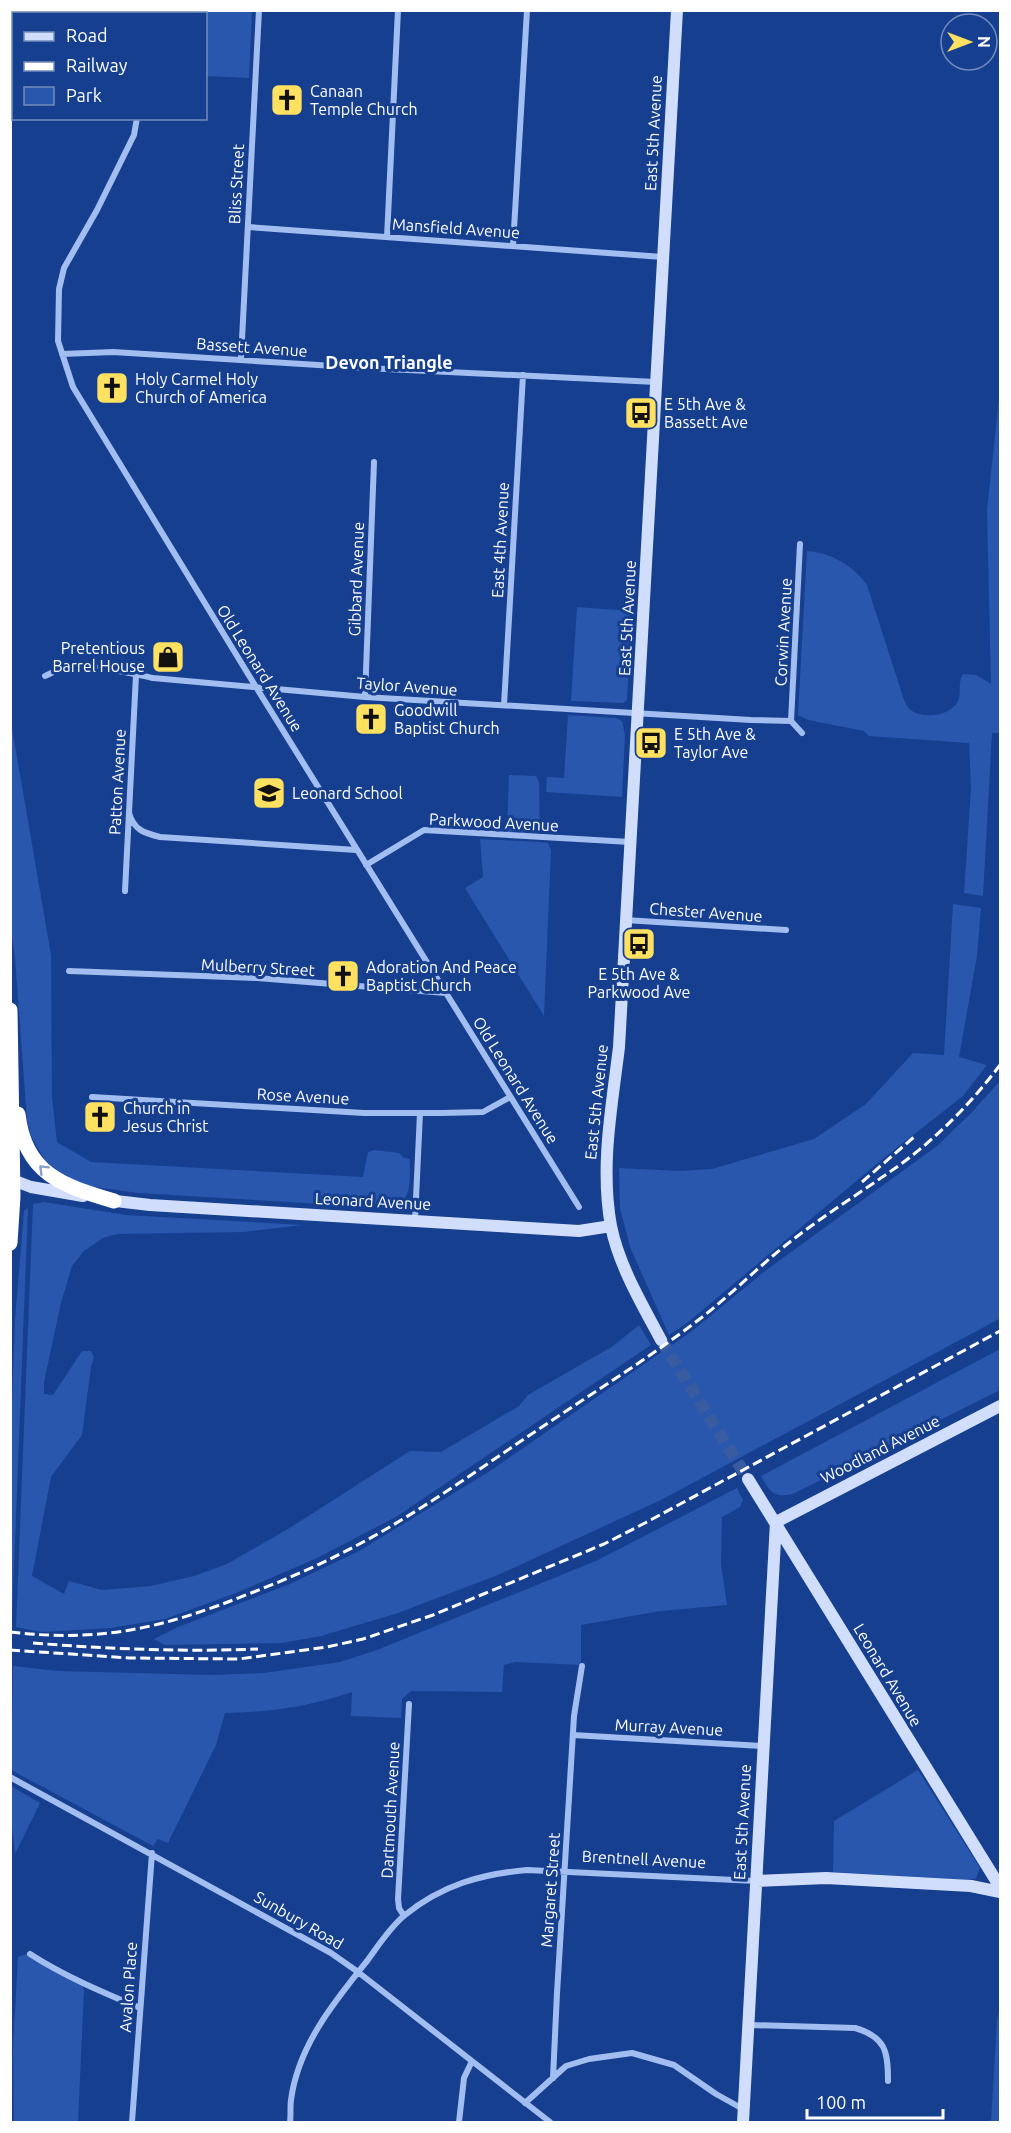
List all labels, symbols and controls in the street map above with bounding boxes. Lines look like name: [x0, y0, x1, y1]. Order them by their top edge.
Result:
legend: [12, 12, 207, 120]
north arrow: [939, 12, 999, 72]
text: Road: [66, 25, 108, 45]
text: N: [975, 36, 993, 48]
text: Railway: [66, 55, 128, 75]
street label: East 5th Avenue: [641, 75, 665, 191]
church icon: Canaan Temple Church: [269, 82, 305, 118]
place label: Canaan Temple Church: [310, 82, 418, 118]
text: Park: [66, 85, 102, 105]
street label: Bliss Street: [225, 143, 247, 225]
street label: Mansfield Avenue: [391, 215, 521, 241]
street label: Bassett Avenue: [196, 334, 308, 360]
district label: Devon Triangle: [325, 352, 453, 372]
church icon: Holy Carmel Holy Church of America: [94, 370, 130, 406]
place label: Holy Carmel Holy Church of America: [135, 370, 267, 406]
bus stop icon: E 5th Ave & Bassett Ave: [623, 395, 659, 431]
place label: E 5th Ave & Bassett Ave: [664, 395, 748, 431]
street label: East 4th Avenue: [488, 482, 512, 598]
street label: Gibbard Avenue: [345, 522, 367, 636]
street label: East 5th Avenue: [615, 560, 639, 676]
street label: Corwin Avenue: [771, 577, 795, 687]
street label: Old Leonard Avenue: [214, 601, 306, 735]
place label: Pretentious Barrel House: [52, 639, 145, 675]
shop icon: Pretentious Barrel House: [150, 639, 186, 675]
street label: Taylor Avenue: [356, 673, 458, 699]
church icon: Goodwill Baptist Church: [353, 701, 389, 737]
place label: Goodwill Baptist Church: [394, 701, 500, 737]
bus stop icon: E 5th Ave & Taylor Ave: [633, 725, 669, 761]
place label: E 5th Ave & Taylor Ave: [674, 725, 756, 761]
street label: Patton Avenue: [105, 728, 129, 836]
school or university icon: Leonard School: [251, 775, 287, 811]
place label: Leonard School: [292, 784, 403, 802]
street label: Parkwood Avenue: [429, 810, 559, 834]
street label: Chester Avenue: [649, 899, 763, 925]
bus stop icon: E 5th Ave & Parkwood Ave: [621, 926, 657, 962]
street label: Mulberry Street: [201, 955, 316, 979]
church icon: Adoration And Peace Baptist Church: [325, 958, 361, 994]
place label: Adoration And Peace Baptist Church: [366, 958, 517, 994]
place label: E 5th Ave & Parkwood Ave: [588, 965, 690, 1001]
street label: Old Leonard Avenue: [470, 1013, 562, 1147]
street label: East 5th Avenue: [581, 1043, 611, 1161]
street label: Rose Avenue: [256, 1085, 350, 1107]
church icon: Church in Jesus Christ: [82, 1099, 118, 1135]
place label: Church in Jesus Christ: [123, 1099, 209, 1135]
one-way arrow: [40, 1165, 51, 1176]
street label: Leonard Avenue: [314, 1189, 432, 1213]
street label: Woodland Avenue: [817, 1411, 943, 1487]
street label: Leonard Avenue: [850, 1620, 926, 1730]
street label: Murray Avenue: [614, 1715, 724, 1739]
street label: Dartmouth Avenue: [377, 1741, 403, 1879]
street label: East 5th Avenue: [730, 1764, 754, 1880]
street label: Margaret Street: [537, 1831, 563, 1948]
street label: Brentnell Avenue: [581, 1847, 707, 1871]
street label: Sunbury Road: [251, 1887, 347, 1953]
street label: Avalon Place: [116, 1941, 140, 2033]
scale bar: [807, 2082, 944, 2120]
text: 100 m: [816, 2092, 866, 2112]

